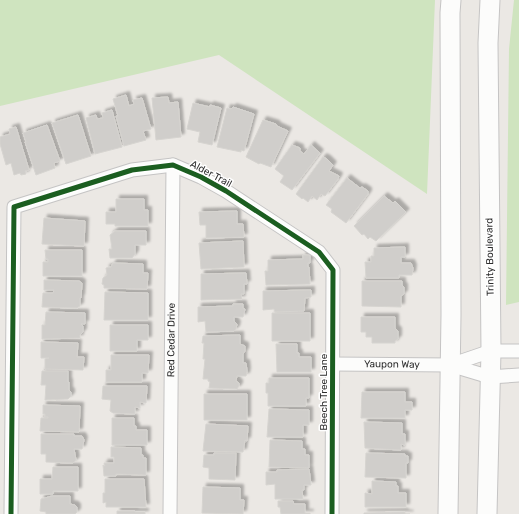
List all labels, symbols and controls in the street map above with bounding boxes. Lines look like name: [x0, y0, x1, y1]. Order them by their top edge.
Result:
street label: Alder Trail: [188, 158, 234, 190]
street label: Trinity Boulevard: [483, 218, 497, 296]
street label: Red Cedar Drive: [165, 302, 178, 377]
street label: Beech Tree Lane: [318, 353, 330, 430]
street label: Yaupon Way: [364, 358, 420, 371]

